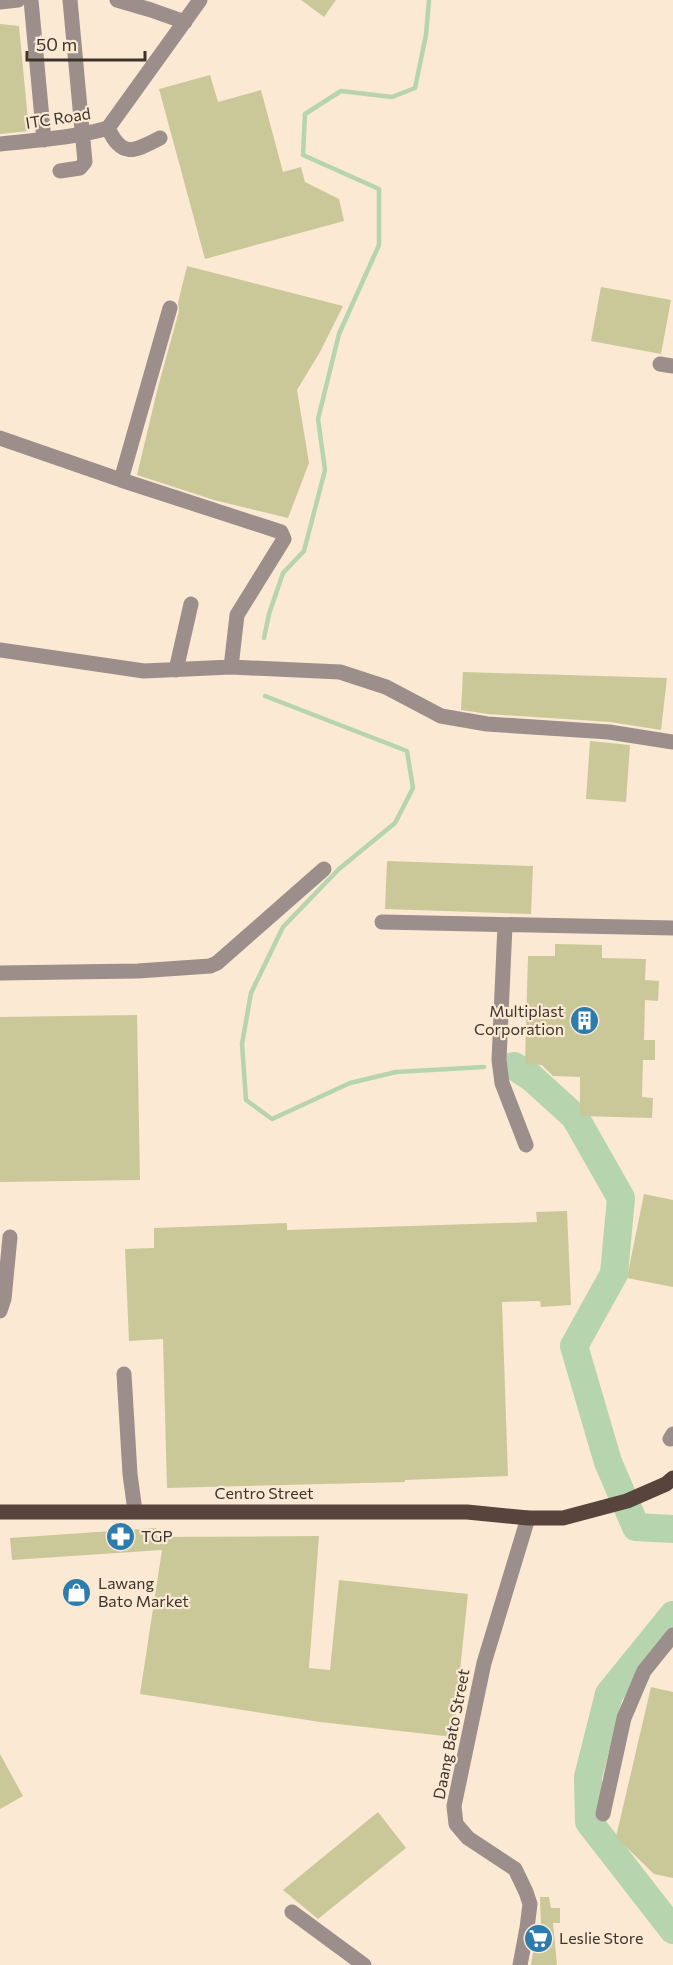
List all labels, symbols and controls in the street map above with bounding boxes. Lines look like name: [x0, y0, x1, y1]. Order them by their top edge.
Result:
scale bar: [27, 24, 146, 62]
text: 50 m: [36, 33, 77, 55]
street label: ITC Road: [24, 103, 92, 132]
place label: Multiplast Corporation: [474, 1001, 564, 1038]
building icon: Multiplast Corporation: [569, 1004, 601, 1036]
street label: Centro Street: [214, 1483, 314, 1502]
pharmacy icon: TGP: [104, 1520, 136, 1552]
place label: TGP: [141, 1526, 173, 1545]
place label: Lawang Bato Market: [98, 1573, 189, 1610]
shop icon: Lawang Bato Market: [61, 1576, 93, 1608]
street label: Daang Bato Street: [429, 1667, 473, 1801]
supermarket icon: Leslie Store: [522, 1922, 554, 1954]
place label: Leslie Store: [559, 1928, 643, 1947]

